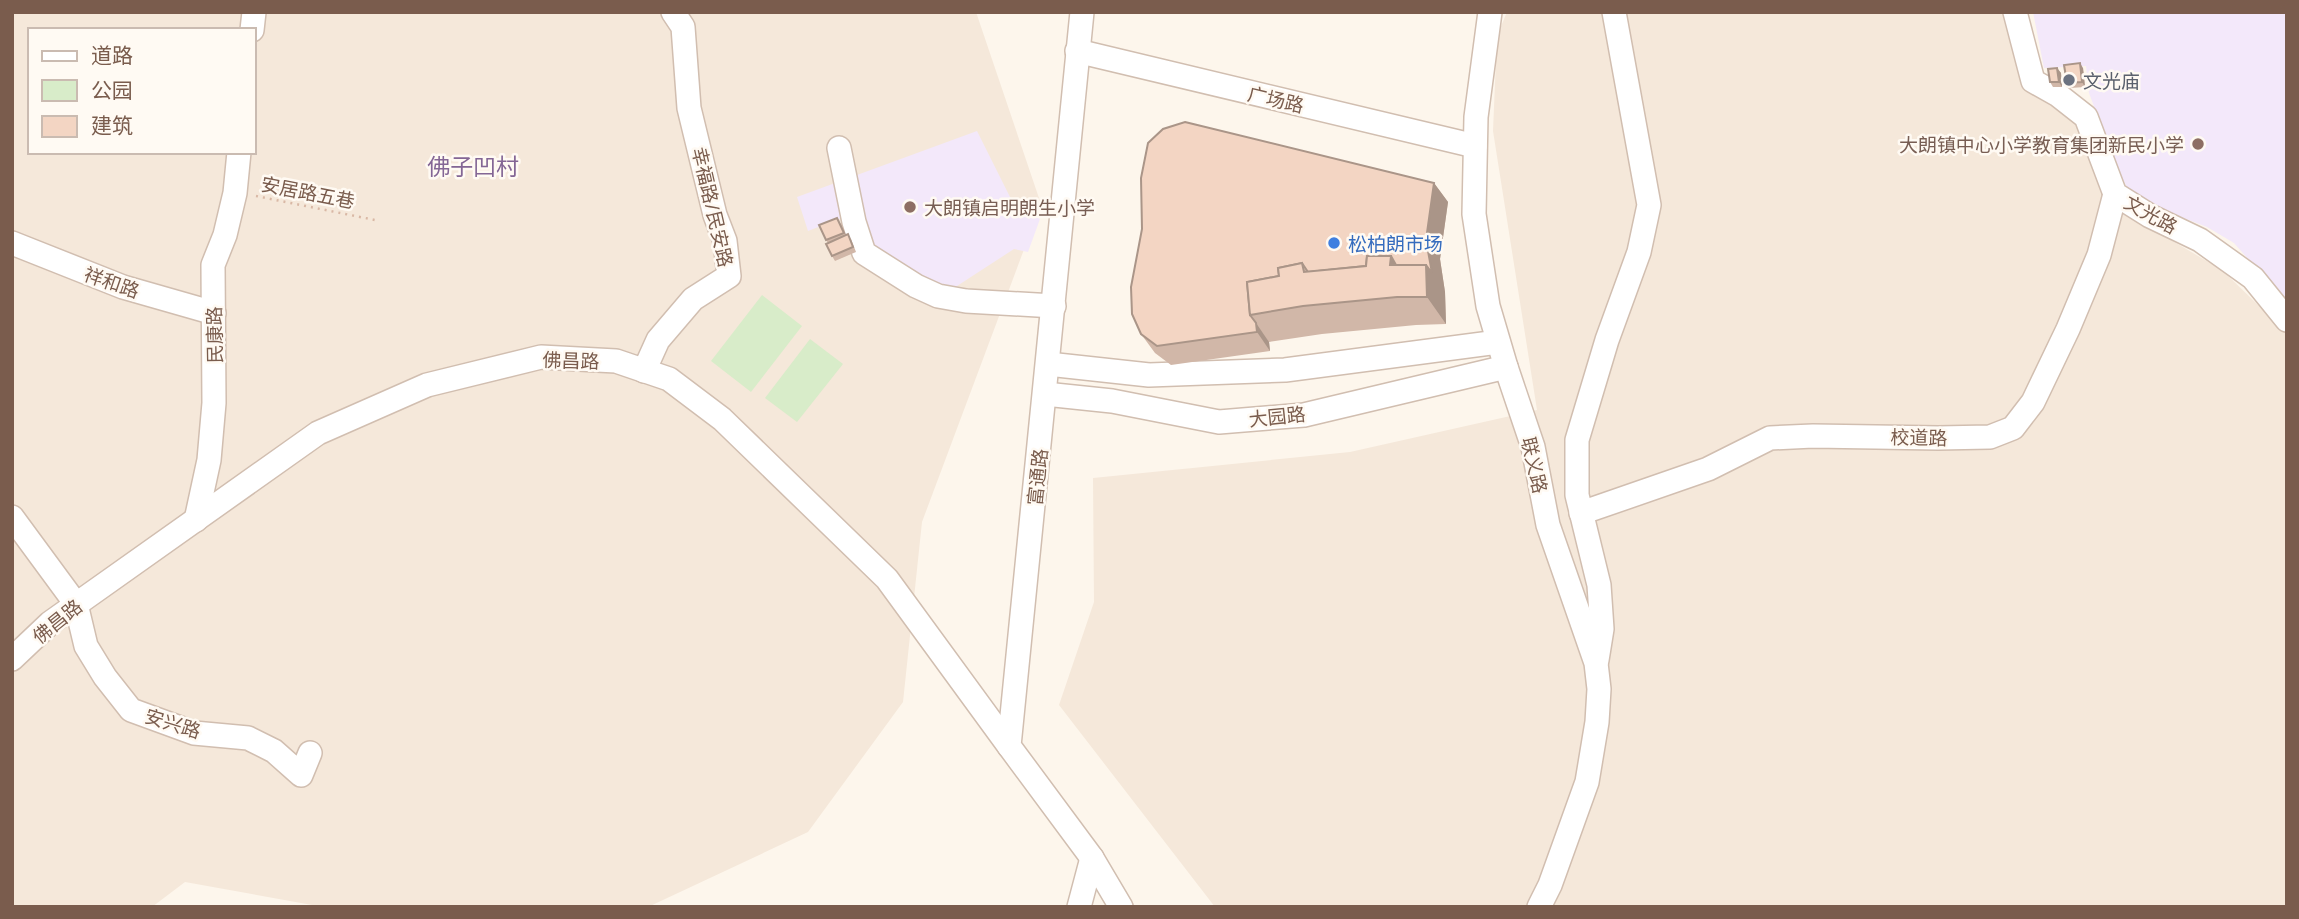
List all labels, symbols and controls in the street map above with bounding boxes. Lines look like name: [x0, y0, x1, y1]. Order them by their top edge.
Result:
legend: [28, 28, 256, 154]
text: 道路: [91, 42, 133, 67]
place label: 文光庙: [2083, 69, 2140, 92]
marker: 文光庙: [2061, 72, 2077, 88]
text: 公园: [91, 77, 133, 102]
street label: 广场路: [1246, 81, 1306, 117]
text: 建筑: [91, 112, 133, 137]
place label: 大朗镇中心小学教育集团新民小学: [1899, 133, 2184, 156]
marker: 大朗镇中心小学教育集团新民小学: [2190, 136, 2206, 152]
street label: 幸福路/民安路: [688, 145, 738, 269]
district label: 佛子凹村: [427, 152, 519, 180]
street label: 安居路五巷: [259, 172, 357, 212]
street label: 文光路: [2120, 190, 2182, 238]
place label: 大朗镇启明朗生小学: [924, 196, 1095, 219]
marker: 大朗镇启明朗生小学: [902, 199, 918, 215]
place label: 松柏朗市场: [1348, 232, 1443, 255]
marker: 松柏朗市场: [1326, 235, 1342, 251]
street label: 祥和路: [81, 262, 143, 302]
street label: 民康路: [202, 306, 226, 364]
street label: 佛昌路: [542, 348, 600, 372]
street label: 大园路: [1247, 402, 1307, 430]
street label: 校道路: [1890, 425, 1948, 449]
street label: 联义路: [1517, 435, 1553, 495]
street label: 富通路: [1023, 447, 1051, 507]
street label: 佛昌路: [28, 594, 86, 648]
street label: 安兴路: [142, 704, 204, 742]

